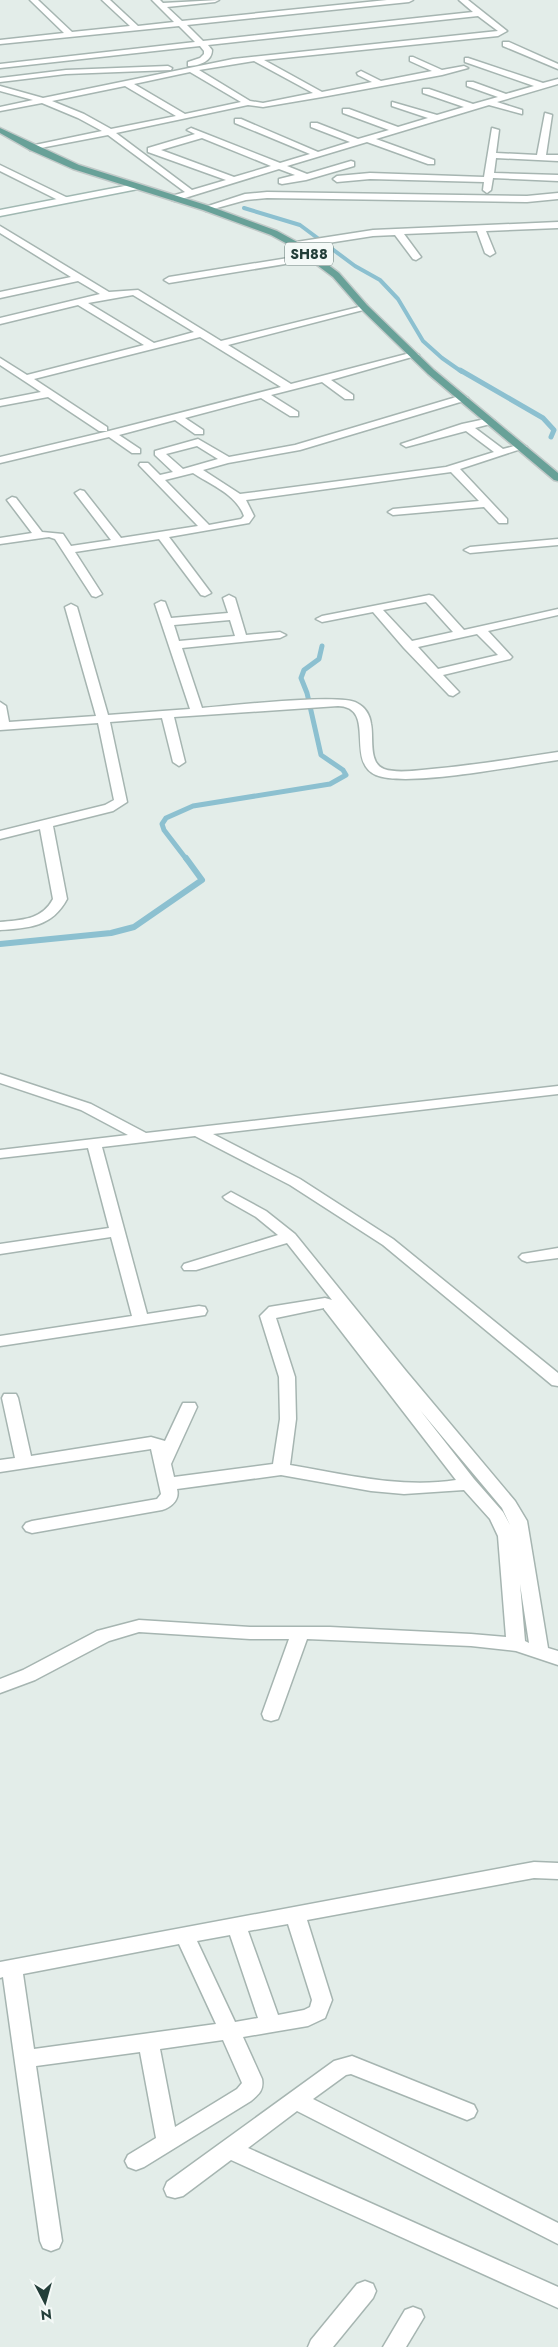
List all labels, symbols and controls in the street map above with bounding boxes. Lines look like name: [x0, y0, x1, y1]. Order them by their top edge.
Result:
road number: SH88: [285, 242, 333, 266]
north arrow: [20, 2277, 70, 2327]
text: N: [40, 2304, 53, 2325]

